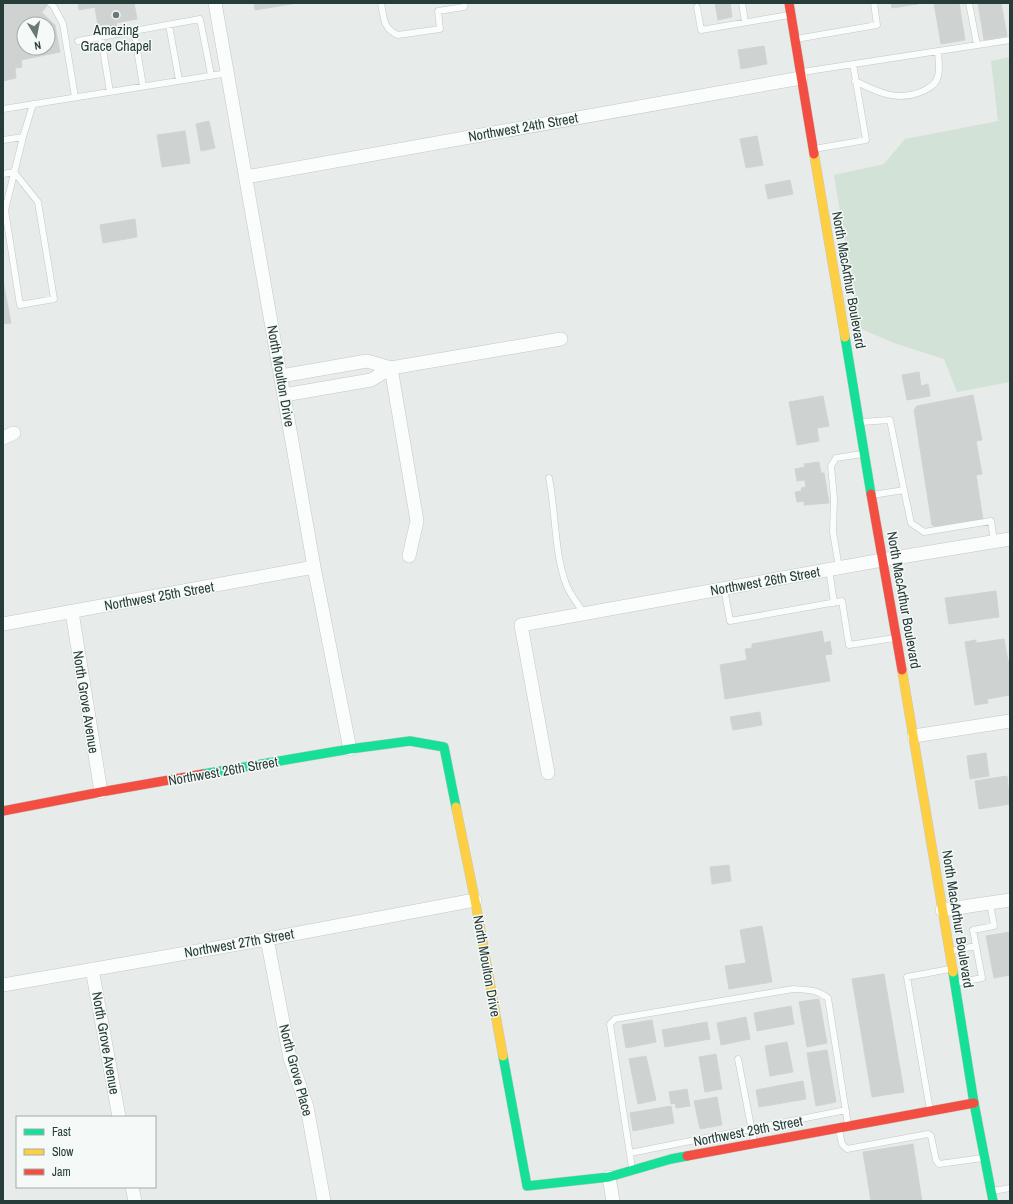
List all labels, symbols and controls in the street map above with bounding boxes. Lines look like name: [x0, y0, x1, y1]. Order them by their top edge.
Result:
marker: Amazing Grace Chapel: [111, 10, 121, 20]
north arrow: [16, 16, 56, 56]
place label: Amazing Grace Chapel: [81, 21, 151, 55]
text: N: [33, 38, 42, 53]
street label: Northwest 24th Street: [467, 108, 579, 146]
street label: North MacArthur Boulevard: [828, 210, 870, 350]
street label: North Moulton Drive: [263, 324, 299, 428]
street label: North MacArthur Boulevard: [883, 530, 925, 670]
street label: Northwest 26th Street: [709, 562, 821, 600]
street label: Northwest 25th Street: [103, 577, 215, 615]
street label: North Grove Avenue: [69, 649, 103, 755]
street label: Northwest 26th Street: [167, 752, 279, 790]
street label: North MacArthur Boulevard: [938, 849, 978, 989]
street label: North Moulton Drive: [469, 914, 505, 1018]
street label: Northwest 27th Street: [183, 924, 295, 962]
street label: North Grove Avenue: [88, 990, 124, 1096]
street label: North Grove Place: [275, 1022, 317, 1118]
street label: Northwest 29th Street: [692, 1112, 804, 1150]
legend: [16, 1116, 156, 1188]
text: Fast: [52, 1124, 71, 1140]
text: Slow: [52, 1144, 74, 1160]
text: Jam: [52, 1164, 71, 1180]

